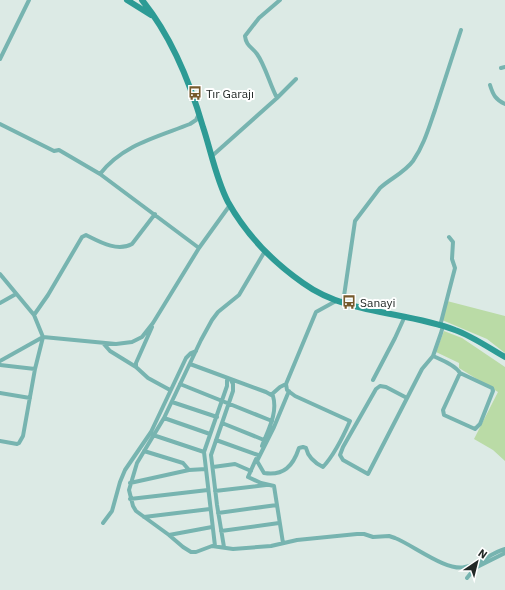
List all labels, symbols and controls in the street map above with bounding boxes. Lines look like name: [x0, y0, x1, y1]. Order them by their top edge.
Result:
bus stop icon: Tır Garajı: [187, 85, 203, 101]
place label: Tır Garajı: [206, 86, 254, 101]
bus stop icon: Sanayi: [341, 294, 357, 310]
place label: Sanayi: [360, 295, 396, 310]
north arrow: [457, 542, 497, 582]
text: N: [475, 546, 490, 562]

